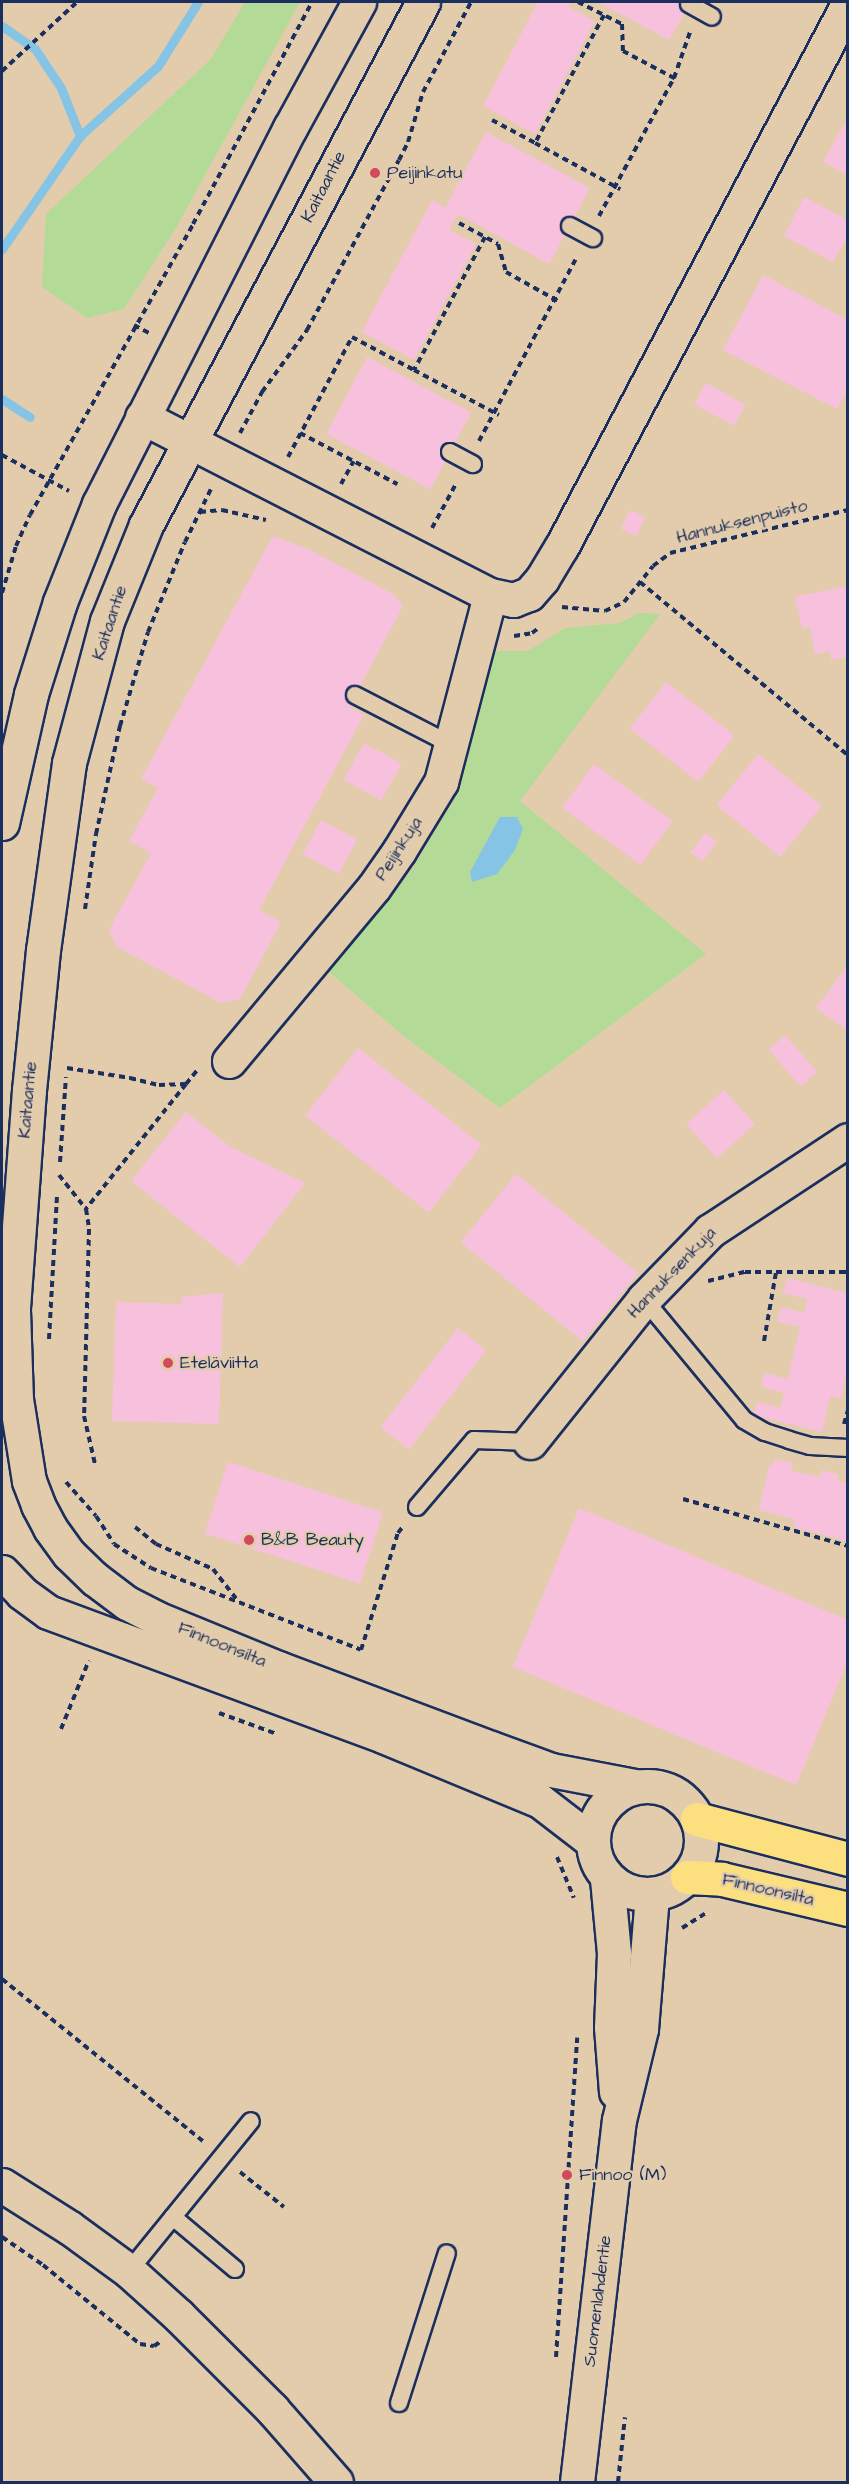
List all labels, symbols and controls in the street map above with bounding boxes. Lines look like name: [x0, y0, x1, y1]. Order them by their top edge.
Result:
street label: Kaitaantie: [297, 148, 351, 226]
place label: Peijinkatu: [387, 162, 462, 184]
marker: Peijinkatu: [368, 166, 382, 180]
street label: Hannuksenpuisto: [674, 495, 810, 549]
street label: Kaitaantie: [88, 583, 132, 663]
street label: Peijinkuja: [370, 813, 428, 885]
street label: Kaitaantie: [14, 1061, 42, 1139]
street label: Hannuksenkuja: [623, 1223, 721, 1323]
place label: Eteläviitta: [180, 1352, 258, 1374]
marker: Eteläviitta: [161, 1356, 175, 1370]
place label: B&B Beauty: [261, 1529, 364, 1551]
marker: B&B Beauty: [242, 1533, 256, 1547]
street label: Finnoonsilta: [175, 1617, 269, 1673]
street label: Finnoonsilta: [720, 1869, 816, 1911]
place label: Finnoo (M): [579, 2164, 666, 2186]
marker: Finnoo (M): [560, 2168, 574, 2182]
street label: Suomenlahdentie: [579, 2234, 617, 2368]

